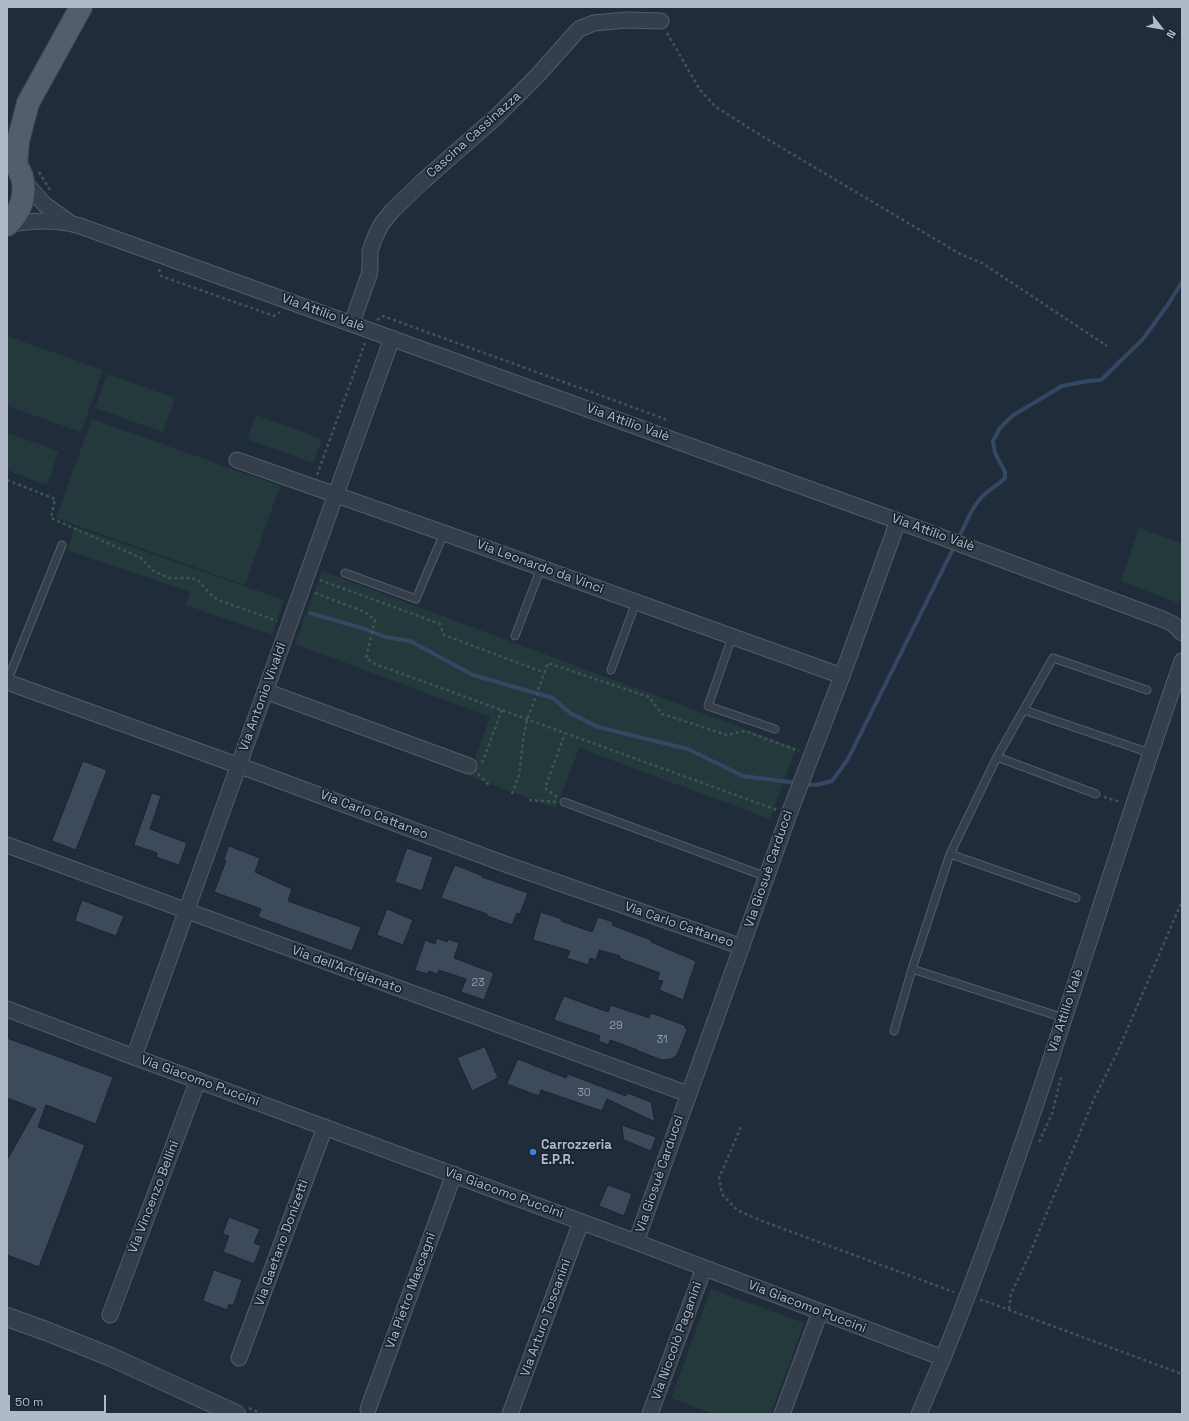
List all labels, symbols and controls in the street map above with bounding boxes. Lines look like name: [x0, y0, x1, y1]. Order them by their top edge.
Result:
north arrow: [1141, 8, 1181, 48]
text: N: [1163, 27, 1179, 41]
street label: Cascina Cassinazza: [424, 89, 524, 181]
street label: Via Attilio Valè: [279, 291, 367, 335]
street label: Via Attilio Valè: [584, 401, 672, 445]
street label: Via Attilio Valè: [889, 511, 977, 555]
street label: Via Leonardo da Vinci: [474, 537, 606, 597]
street label: Via Antonio Vivaldi: [236, 640, 290, 754]
street label: Via Carlo Cattaneo: [318, 787, 430, 843]
street label: Via Giosuè Carducci: [742, 808, 796, 930]
street label: Via Carlo Cattaneo: [622, 899, 736, 951]
street label: Via dell'Artigianato: [290, 943, 404, 997]
street label: Via Attilio Valè: [1045, 967, 1087, 1055]
house number: 23: [471, 976, 485, 990]
house number: 29: [609, 1019, 623, 1033]
house number: 31: [656, 1033, 668, 1047]
street label: Via Giacomo Puccini: [139, 1052, 261, 1110]
house number: 30: [577, 1086, 591, 1100]
street label: Via Giosuè Carducci: [633, 1113, 687, 1235]
place label: Carrozzeria E.P.R.: [541, 1137, 612, 1168]
street label: Via Vincenzo Bellini: [125, 1138, 183, 1256]
marker: Carrozzeria E.P.R.: [528, 1147, 538, 1157]
street label: Via Giacomo Puccini: [443, 1164, 565, 1222]
street label: Via Gaetano Donizetti: [252, 1178, 312, 1308]
street label: Via Pietro Mascagni: [383, 1231, 439, 1351]
street label: Via Arturo Toscanini: [517, 1257, 575, 1379]
street label: Via Giacomo Puccini: [746, 1277, 868, 1337]
street label: Via Niccolò Paganini: [648, 1280, 706, 1402]
scale bar: [10, 1387, 108, 1413]
text: 50 m: [15, 1394, 43, 1410]

